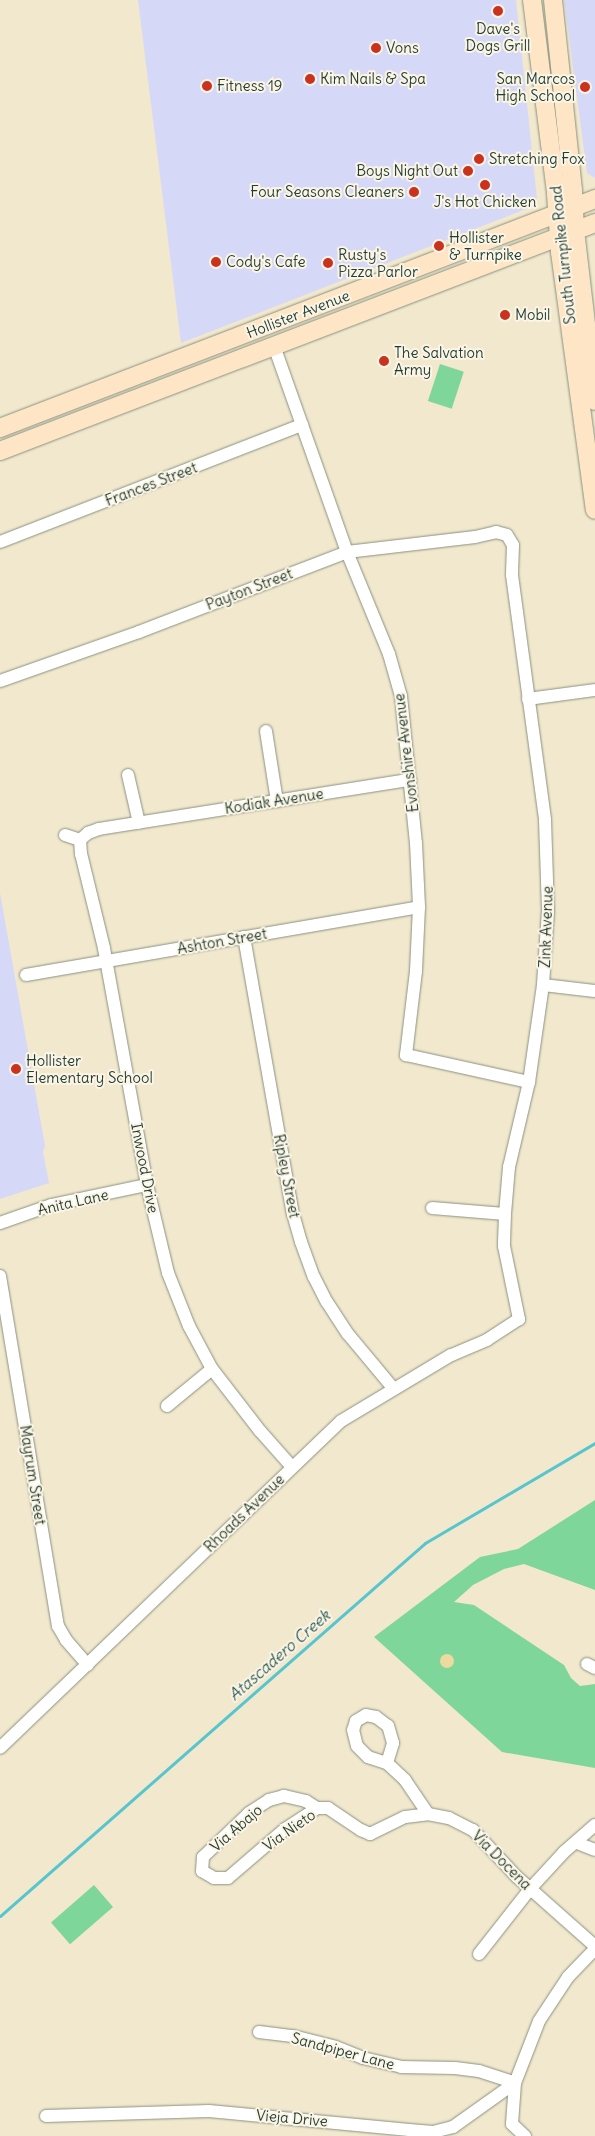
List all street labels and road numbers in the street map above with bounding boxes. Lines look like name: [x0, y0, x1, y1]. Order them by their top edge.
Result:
street label: South Turnpike Road: [547, 185, 579, 325]
street label: Hollister Avenue: [244, 286, 352, 342]
street label: Frances Street: [103, 458, 199, 510]
street label: Payton Street: [203, 564, 295, 614]
street label: Evonshire Avenue: [390, 693, 422, 813]
street label: Kodiak Avenue: [223, 784, 325, 818]
street label: Zink Avenue: [536, 886, 556, 968]
street label: Ashton Street: [176, 924, 268, 958]
street label: Inwood Drive: [127, 1121, 163, 1215]
street label: Ripley Street: [270, 1133, 304, 1219]
street label: Anita Lane: [36, 1185, 110, 1219]
street label: Mayrum Street: [16, 1424, 50, 1526]
street label: Rhoads Avenue: [200, 1470, 288, 1556]
street label: Via Abajo: [206, 1801, 266, 1855]
street label: Via Nieto: [259, 1805, 319, 1855]
street label: Via Docena: [469, 1827, 535, 1893]
street label: Sandpiper Lane: [289, 2029, 397, 2073]
street label: Vieja Drive: [255, 2106, 329, 2130]

